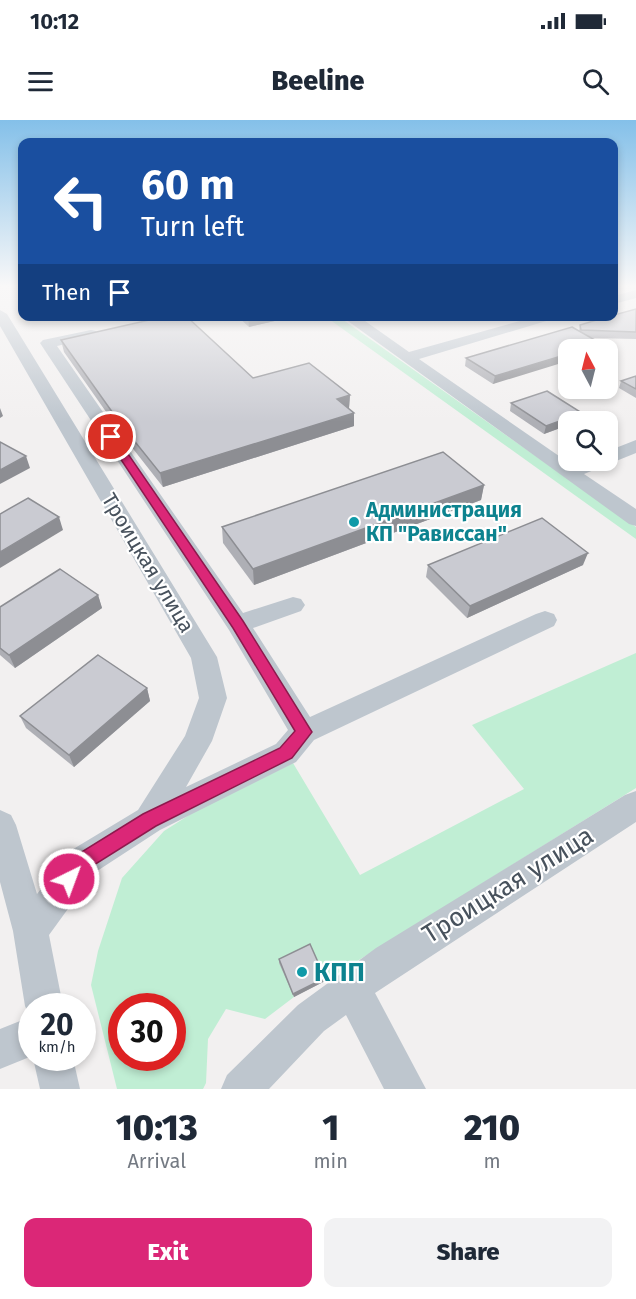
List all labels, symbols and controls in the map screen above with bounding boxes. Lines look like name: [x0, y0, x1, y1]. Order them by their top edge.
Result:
text: 10:12: [30, 8, 79, 35]
icon: menu: [24, 65, 57, 98]
text: Beeline: [272, 65, 364, 97]
icon: search: [579, 65, 612, 98]
text: 60 m: [141, 160, 235, 210]
icon: left: [42, 162, 120, 240]
text: Turn left: [141, 211, 244, 243]
icon: arrive: [103, 276, 136, 309]
text: Then: [42, 279, 91, 306]
north arrow: [558, 339, 618, 399]
map controls: [558, 339, 618, 471]
pin: [85, 411, 136, 462]
button: search: [558, 411, 618, 471]
icon: arrive: [94, 420, 127, 453]
street label: Троицкая улица: [96, 489, 200, 637]
place label: Администрация КП "Рависсан": [365, 497, 522, 547]
marker: Администрация КП "Рависсан": [347, 515, 361, 529]
street label: Троицкая улица: [417, 820, 599, 950]
position arrow: [37, 847, 101, 911]
place label: КПП: [314, 957, 365, 988]
marker: КПП: [295, 965, 309, 979]
speed limit sign: 30: [108, 993, 186, 1071]
text: 20: [40, 1007, 74, 1043]
text: km/h: [38, 1038, 76, 1056]
text: 10:13: [116, 1106, 198, 1150]
text: 1: [322, 1106, 339, 1150]
text: 210: [464, 1106, 520, 1150]
text: Arrival: [127, 1149, 186, 1173]
text: min: [313, 1149, 348, 1173]
text: m: [483, 1149, 501, 1173]
button: Exit: [24, 1218, 312, 1287]
button: Share: [324, 1218, 612, 1287]

